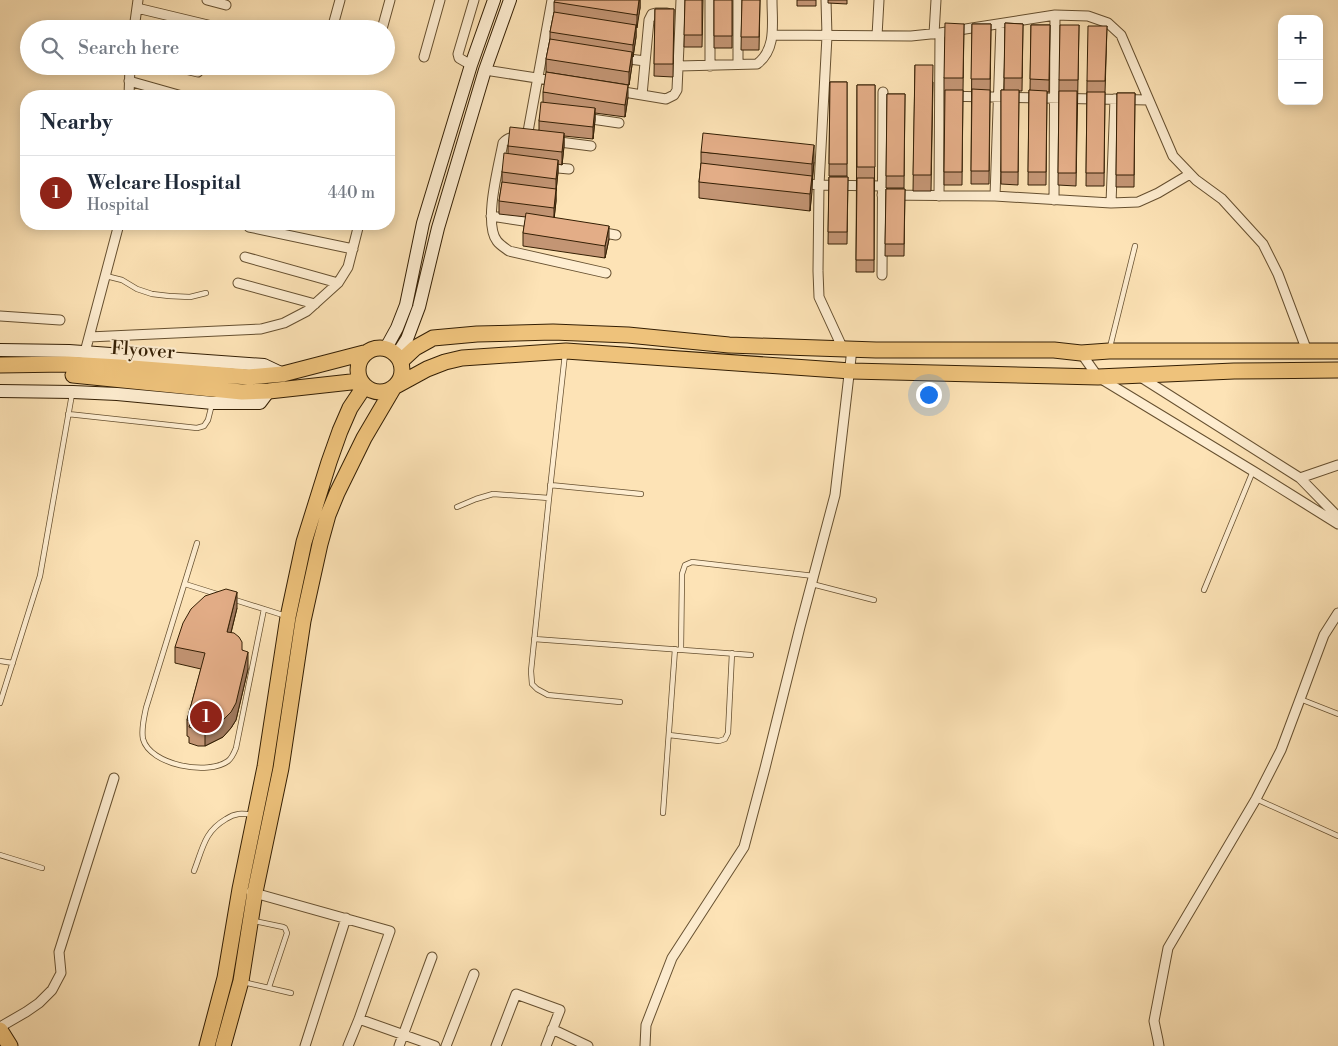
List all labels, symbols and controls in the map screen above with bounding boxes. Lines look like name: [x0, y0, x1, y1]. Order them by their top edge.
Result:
map controls: [1278, 15, 1323, 105]
button: +: [1278, 15, 1323, 60]
search box: [20, 20, 395, 75]
icon: search: [38, 34, 66, 62]
text: Search here: [78, 36, 179, 60]
button: −: [1278, 60, 1323, 105]
text: Nearby: [40, 110, 113, 136]
text: Welcare Hospital: [87, 171, 241, 195]
text: 1: [52, 183, 60, 203]
text: 440 m: [328, 183, 375, 203]
text: Hospital: [87, 195, 149, 215]
street label: Flyover: [110, 336, 176, 364]
your location: [916, 382, 942, 408]
pin: 1: [190, 698, 222, 736]

